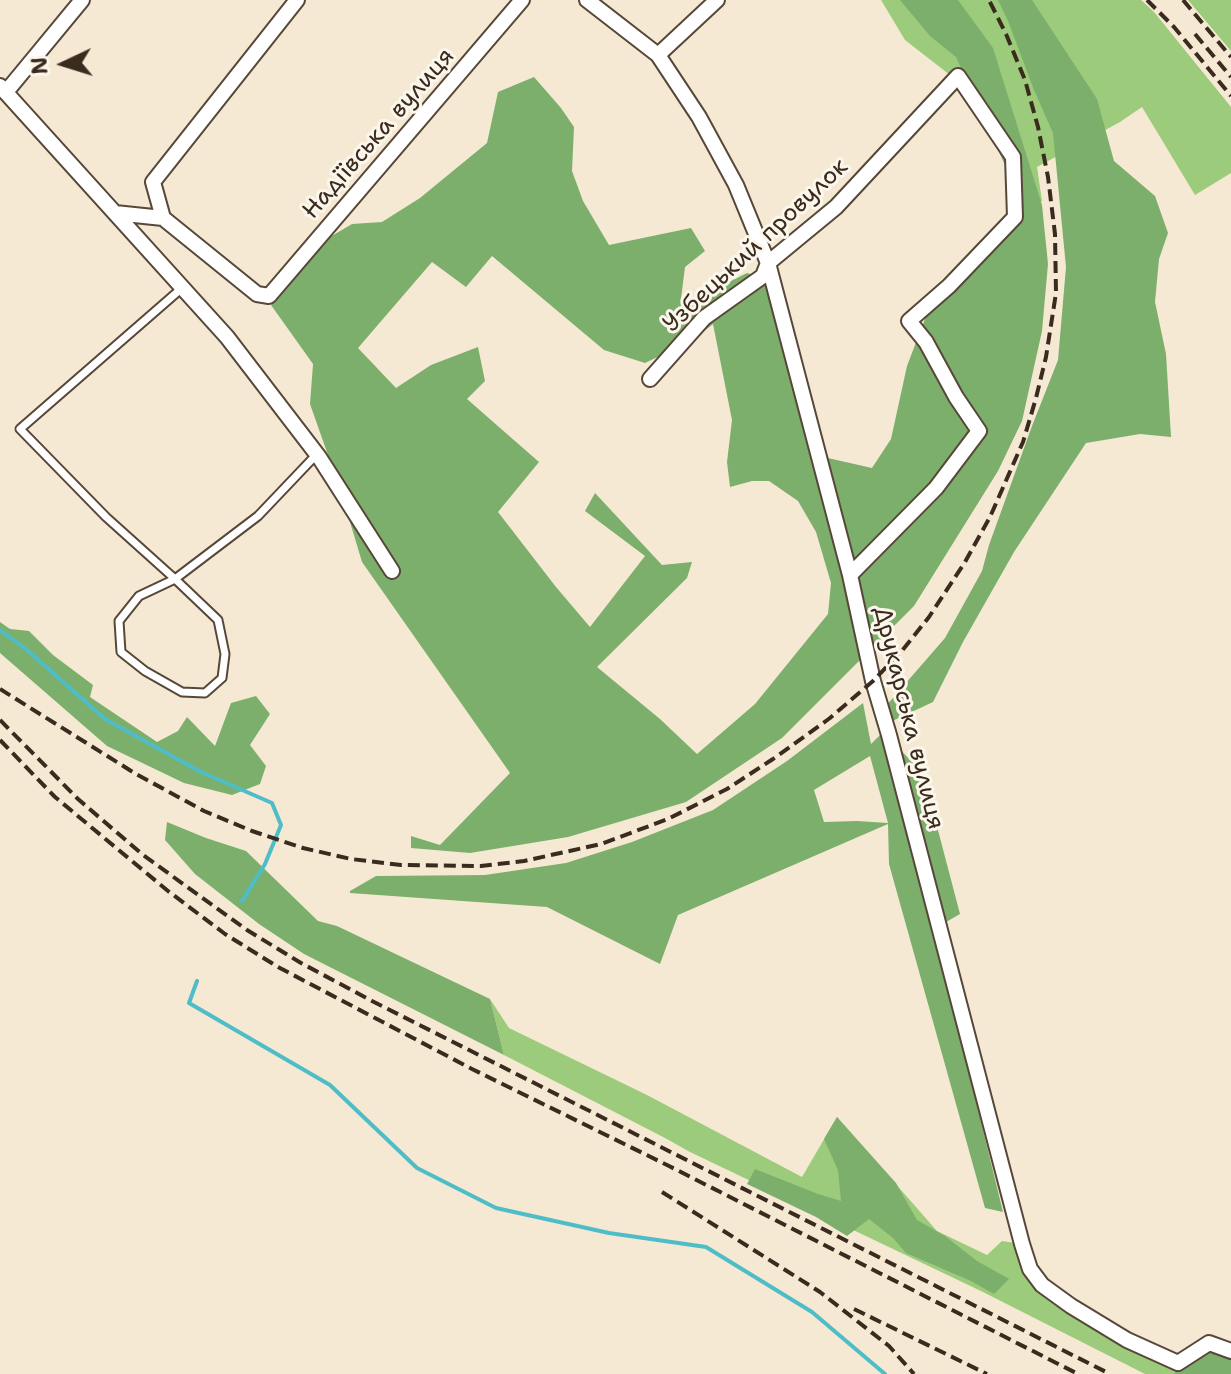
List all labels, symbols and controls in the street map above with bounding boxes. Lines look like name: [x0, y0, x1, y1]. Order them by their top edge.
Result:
north arrow: [24, 24, 104, 104]
street label: Надіївська вулиця: [297, 43, 461, 225]
text: N: [24, 56, 55, 75]
street label: Узбецький провулок: [658, 153, 854, 339]
street label: Друкарська вулиця: [866, 603, 950, 833]

